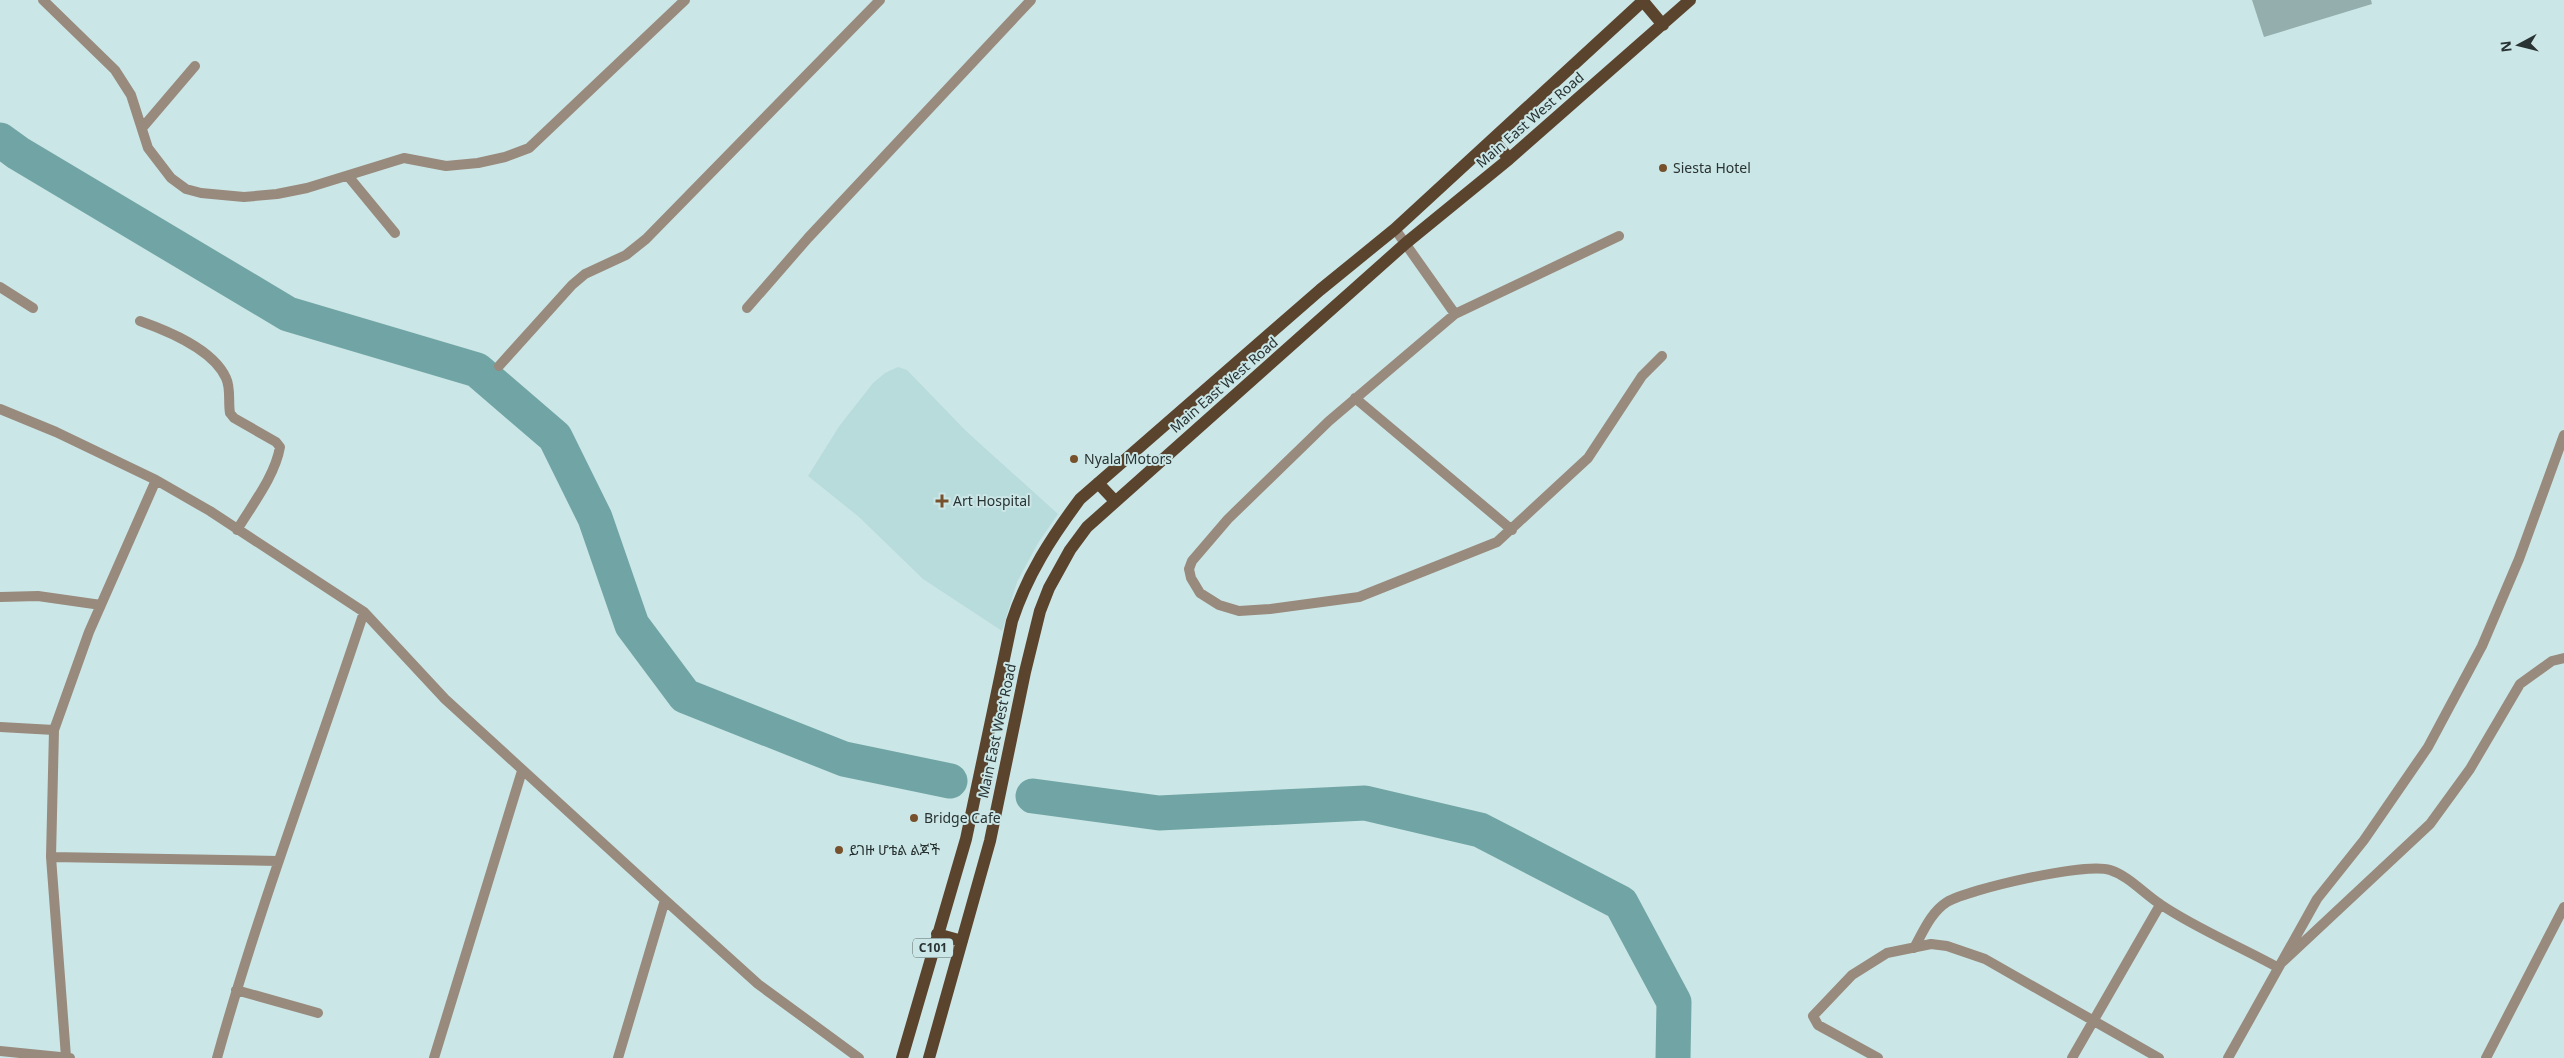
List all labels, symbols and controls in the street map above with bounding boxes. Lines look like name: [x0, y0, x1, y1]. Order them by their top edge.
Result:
north arrow: [2494, 20, 2544, 70]
text: N: [2495, 40, 2516, 53]
street label: Main East West Road: [1472, 67, 1588, 172]
place label: Siesta Hotel: [1673, 158, 1751, 177]
marker: Siesta Hotel: [1657, 162, 1669, 174]
street label: Main East West Road: [1166, 332, 1282, 437]
place label: Nyala Motors: [1084, 449, 1172, 468]
marker: Nyala Motors: [1068, 453, 1080, 465]
place label: Art Hospital: [953, 491, 1031, 510]
marker: Art Hospital: [935, 494, 949, 508]
street label: Main East West Road: [973, 662, 1020, 800]
place label: Bridge Cafe: [924, 808, 1001, 827]
marker: Bridge Cafe: [908, 812, 920, 824]
place label: ይገዙ ሆቴል ልጆች: [849, 840, 941, 859]
marker: ይገዙ ሆቴል ልጆች: [833, 844, 845, 856]
road number: C101: [913, 938, 953, 958]

